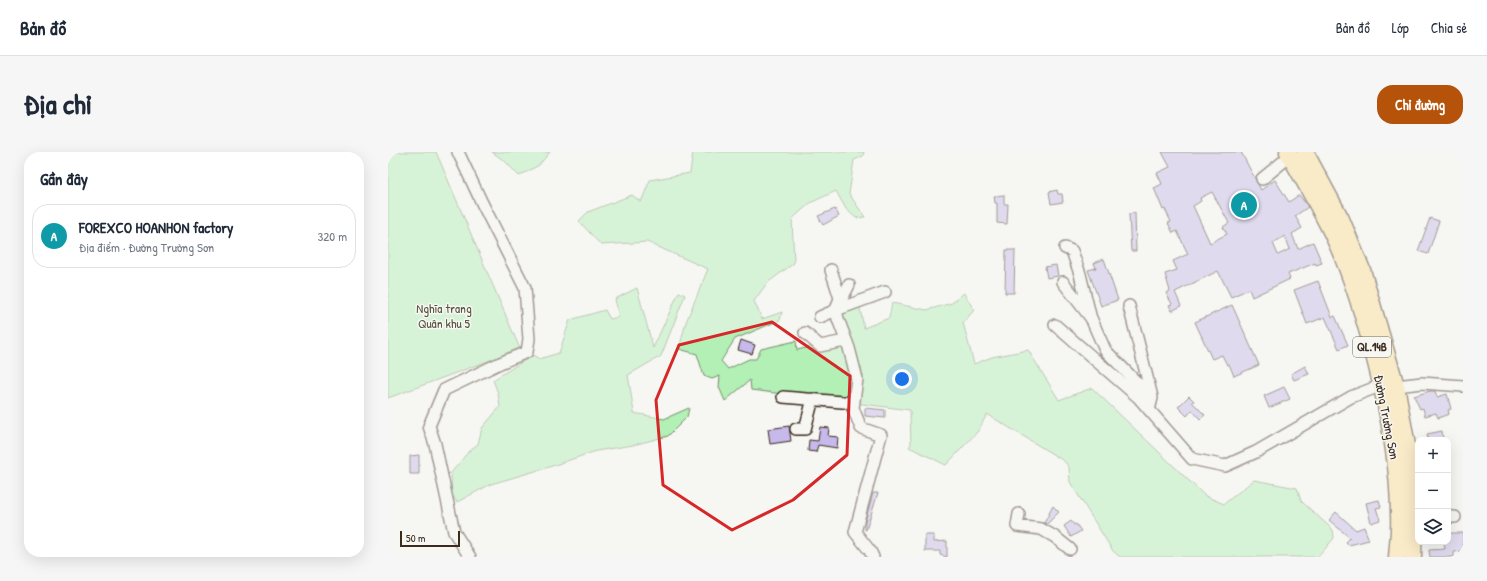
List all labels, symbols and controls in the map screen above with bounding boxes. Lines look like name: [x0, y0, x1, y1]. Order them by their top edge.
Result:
text: Bản đồ: [20, 15, 66, 41]
text: Bản đồ: [1336, 18, 1370, 37]
text: Lớp: [1392, 18, 1409, 37]
text: Chia sẻ: [1431, 18, 1467, 37]
text: Địa chỉ: [24, 85, 92, 123]
button: Chỉ đường: [1377, 85, 1463, 124]
text: Gần đây: [40, 167, 88, 190]
pin: A: [1231, 190, 1257, 220]
text: FOREXCO HOANHON factory: [79, 217, 233, 238]
text: A: [51, 227, 57, 245]
text: 320 m: [317, 227, 347, 245]
text: Địa điểm · Đường Trường Sơn: [79, 238, 214, 256]
park label: Nghĩa trang Quân khu 5: [416, 299, 472, 332]
road number: QL.14B: [1353, 337, 1391, 357]
your location: [892, 369, 912, 389]
street label: Đường Trường Sơn: [1370, 373, 1404, 461]
map controls: [1415, 437, 1451, 545]
button: +: [1415, 437, 1451, 473]
button: −: [1415, 473, 1451, 509]
button: layers: [1415, 509, 1451, 545]
scale bar: [400, 529, 460, 548]
text: 50 m: [406, 531, 426, 545]

